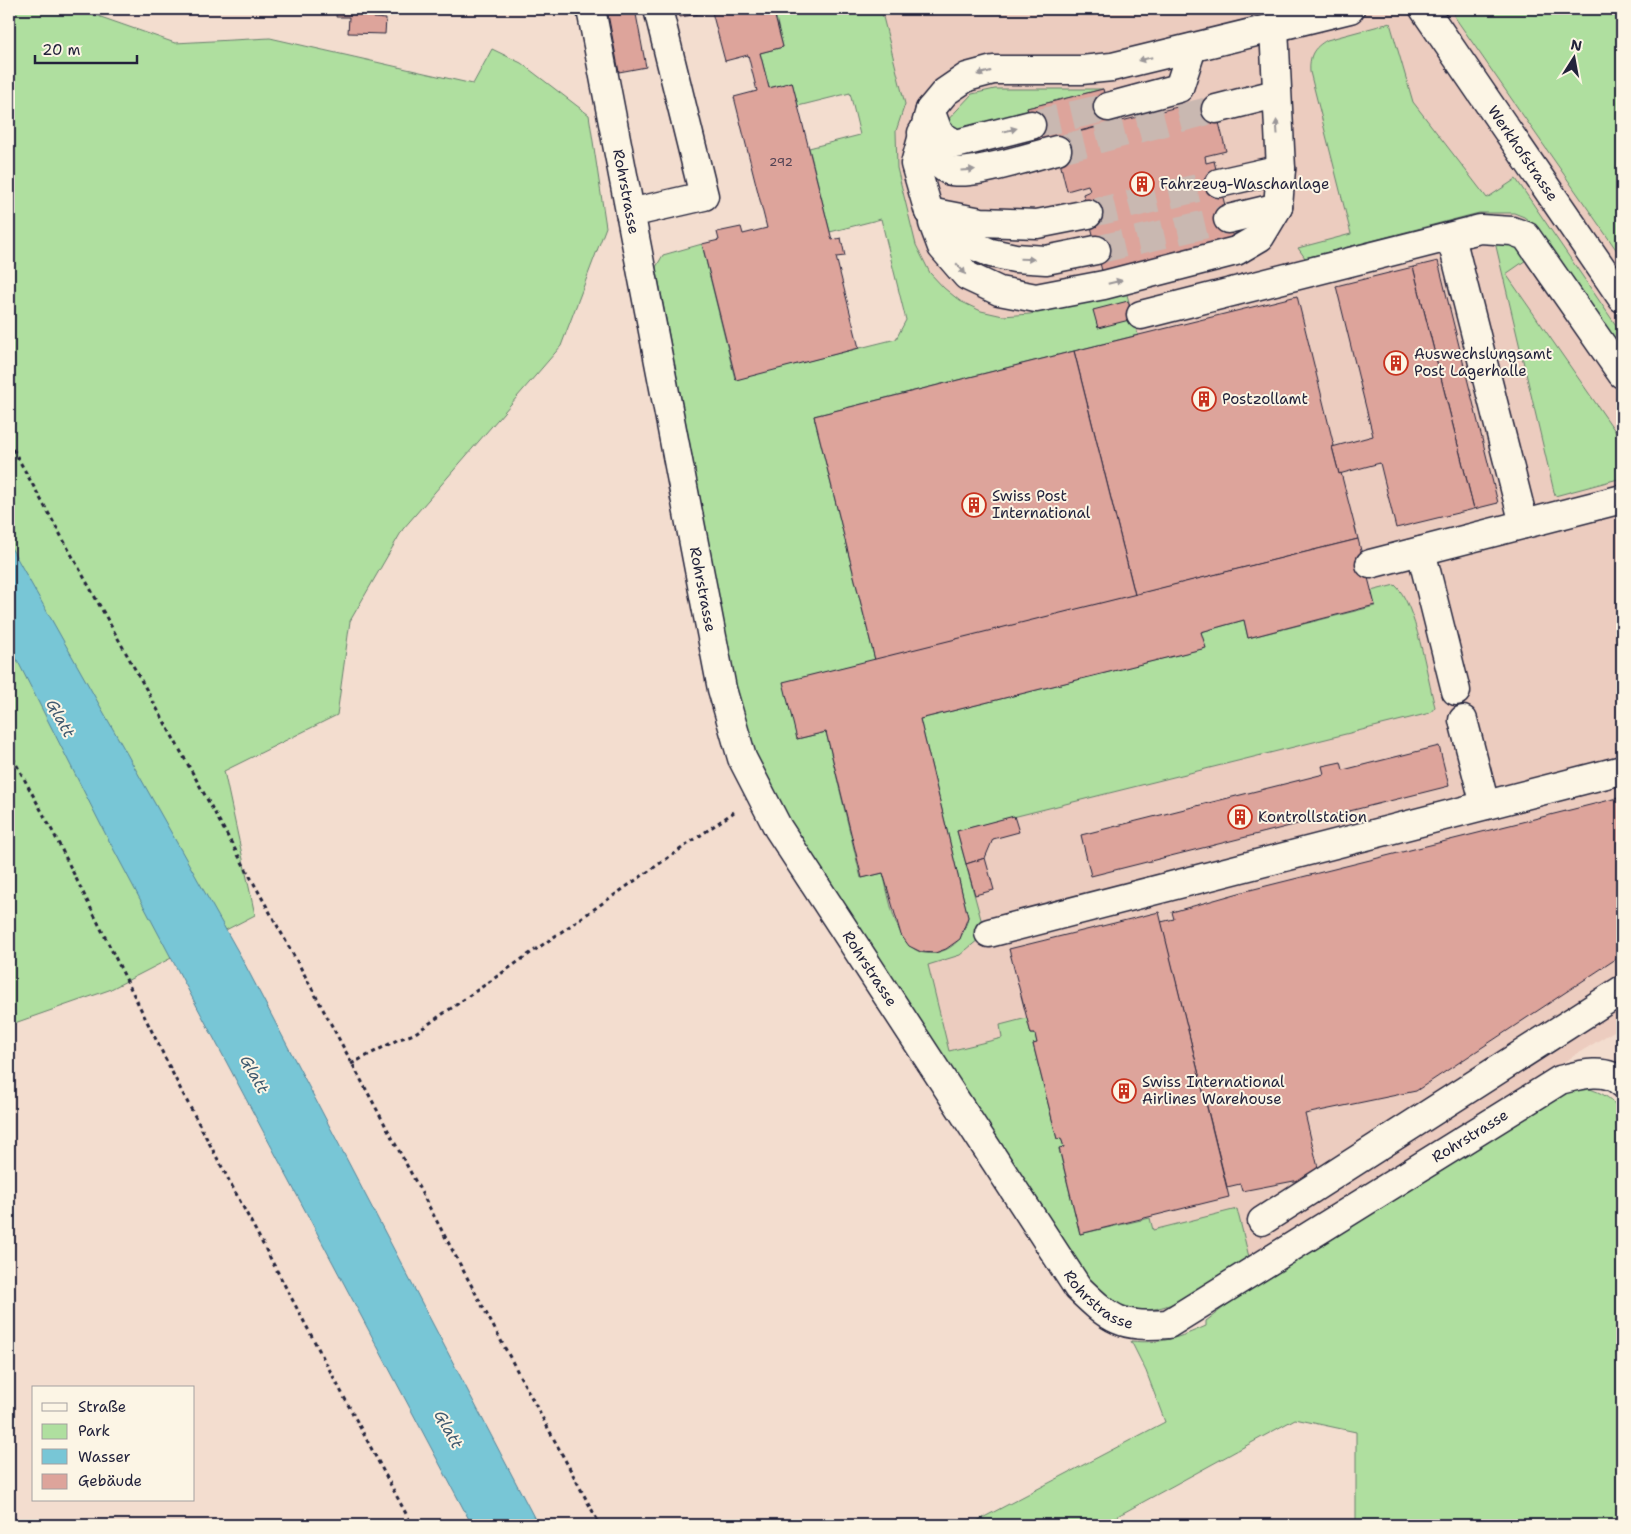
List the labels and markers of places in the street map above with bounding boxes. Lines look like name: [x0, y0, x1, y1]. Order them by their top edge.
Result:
building icon: Fahrzeug-Waschanlage: [1129, 171, 1155, 197]
place label: Fahrzeug-Waschanlage: [1160, 174, 1329, 194]
place label: Auswechslungsamt Post Lagerhalle: [1414, 344, 1552, 381]
building icon: Auswechslungsamt Post Lagerhalle: [1383, 350, 1409, 376]
building icon: Postzollamt: [1191, 386, 1217, 412]
place label: Postzollamt: [1222, 389, 1308, 409]
place label: Swiss Post International: [992, 486, 1091, 523]
building icon: Swiss Post International: [961, 492, 987, 518]
building icon: Kontrollstation: [1227, 804, 1253, 830]
place label: Kontrollstation: [1258, 807, 1367, 827]
place label: Swiss International Airlines Warehouse: [1142, 1072, 1285, 1109]
building icon: Swiss International Airlines Warehouse: [1111, 1078, 1137, 1104]

